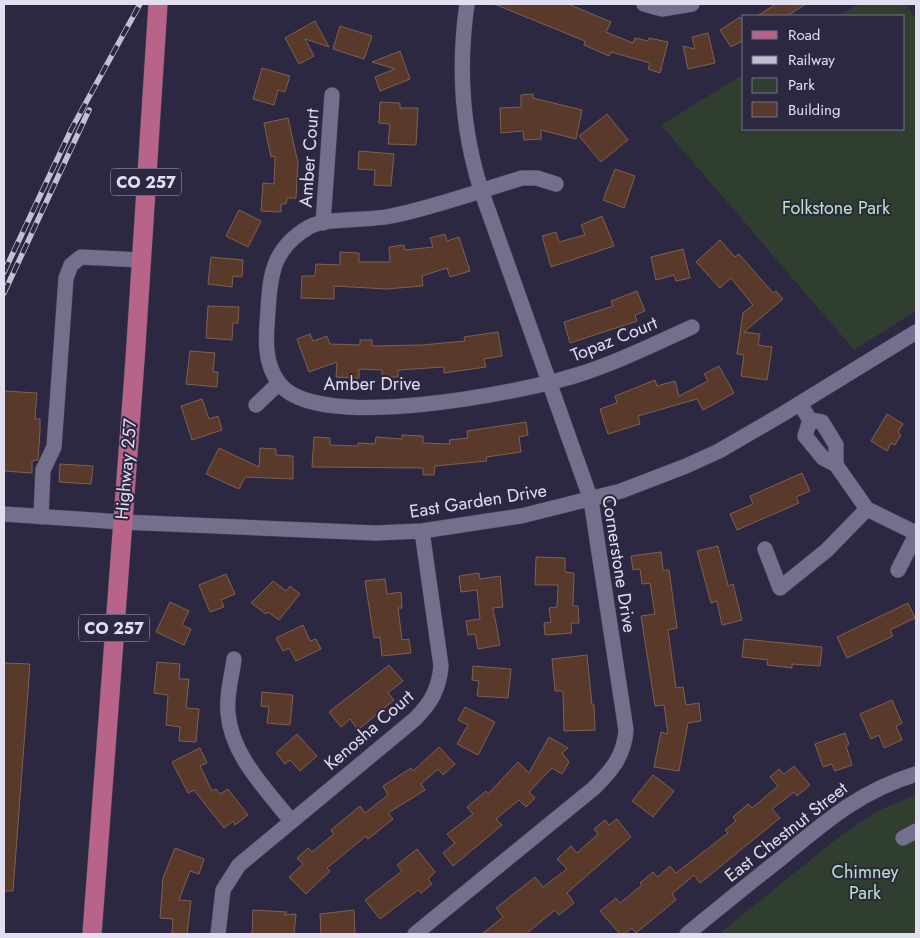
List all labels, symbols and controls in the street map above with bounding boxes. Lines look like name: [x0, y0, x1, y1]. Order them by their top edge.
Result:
legend: [742, 15, 905, 130]
text: Road: [788, 24, 820, 46]
text: Railway: [788, 49, 835, 71]
text: Park: [788, 74, 815, 96]
text: Building: [788, 99, 840, 121]
street label: Amber Court: [293, 107, 325, 208]
road number: CO 257: [111, 168, 181, 196]
park label: Folkstone Park: [782, 195, 890, 221]
street label: Topaz Court: [567, 310, 662, 368]
street label: Amber Drive: [323, 371, 421, 397]
street label: Highway 257: [109, 417, 143, 521]
street label: East Garden Drive: [407, 477, 549, 525]
street label: Cornerstone Drive: [595, 493, 643, 635]
road number: CO 257: [79, 614, 149, 641]
street label: Kenosha Court: [319, 683, 420, 776]
street label: East Chestnut Street: [719, 775, 854, 888]
park label: Chimney Park: [832, 859, 899, 906]

